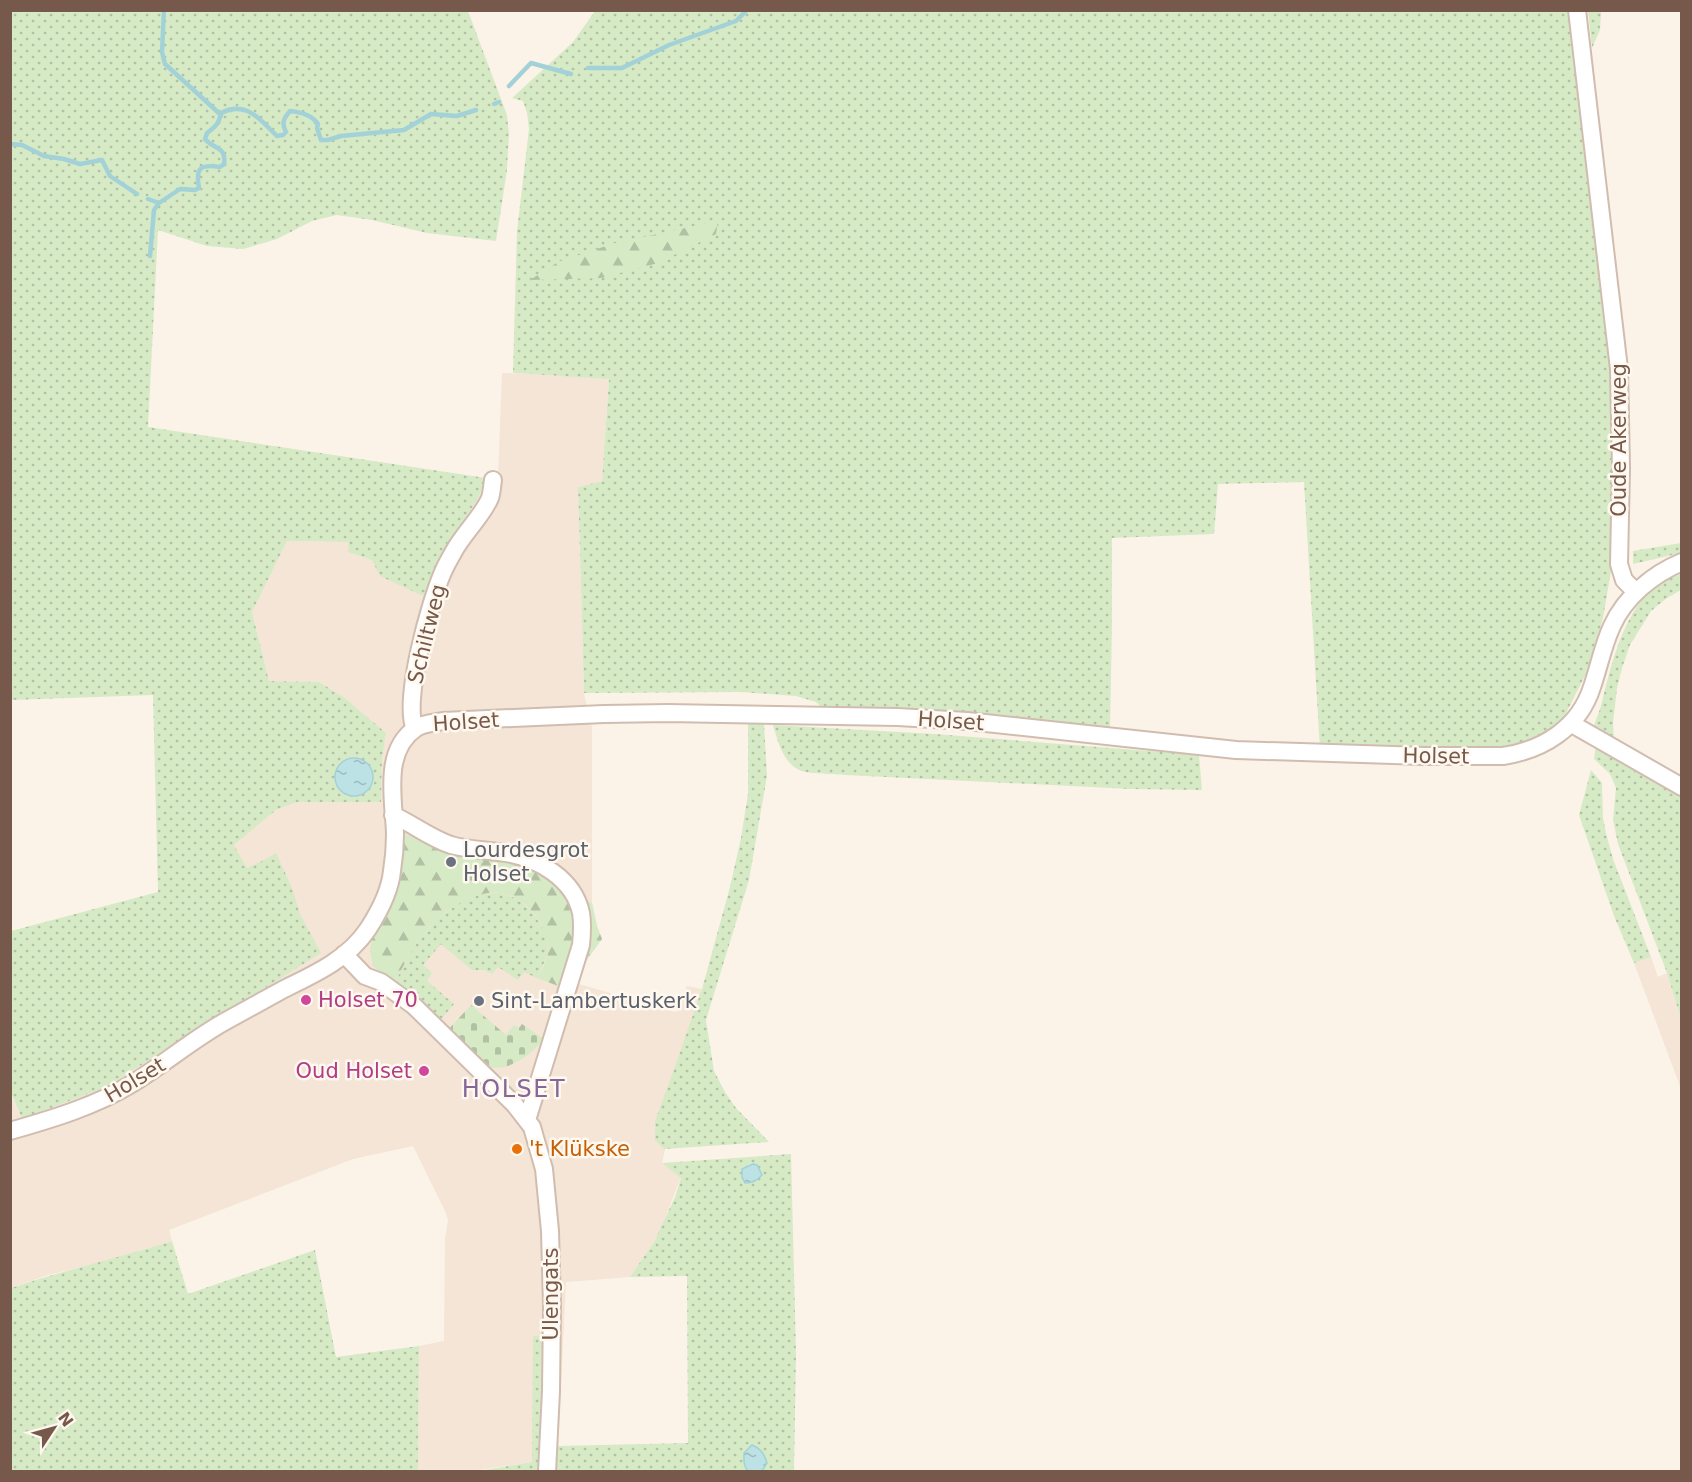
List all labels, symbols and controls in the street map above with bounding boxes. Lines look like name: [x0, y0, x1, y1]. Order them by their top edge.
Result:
street label: Oude Akerweg: [1607, 363, 1631, 517]
street label: Schiltweg: [403, 582, 451, 686]
street label: Holset: [917, 707, 985, 735]
street label: Holset: [432, 708, 500, 736]
street label: Holset: [1403, 743, 1469, 769]
place label: Lourdesgrot Holset: [463, 838, 589, 886]
marker: Lourdesgrot Holset: [444, 855, 458, 869]
place label: Holset 70: [318, 988, 418, 1012]
place label: Sint-Lambertuskerk: [491, 989, 698, 1013]
marker: Holset 70: [299, 993, 313, 1007]
marker: Sint-Lambertuskerk: [472, 994, 486, 1008]
street label: Holset: [100, 1053, 170, 1107]
place label: Oud Holset: [296, 1059, 412, 1083]
marker: Oud Holset: [417, 1064, 431, 1078]
district label: HOLSET: [462, 1075, 566, 1103]
place label: 't Klükske: [529, 1137, 630, 1161]
marker: 't Klükske: [510, 1142, 524, 1156]
street label: Ulengats: [539, 1248, 563, 1340]
north arrow: [24, 1398, 84, 1458]
text: N: [54, 1408, 77, 1430]

